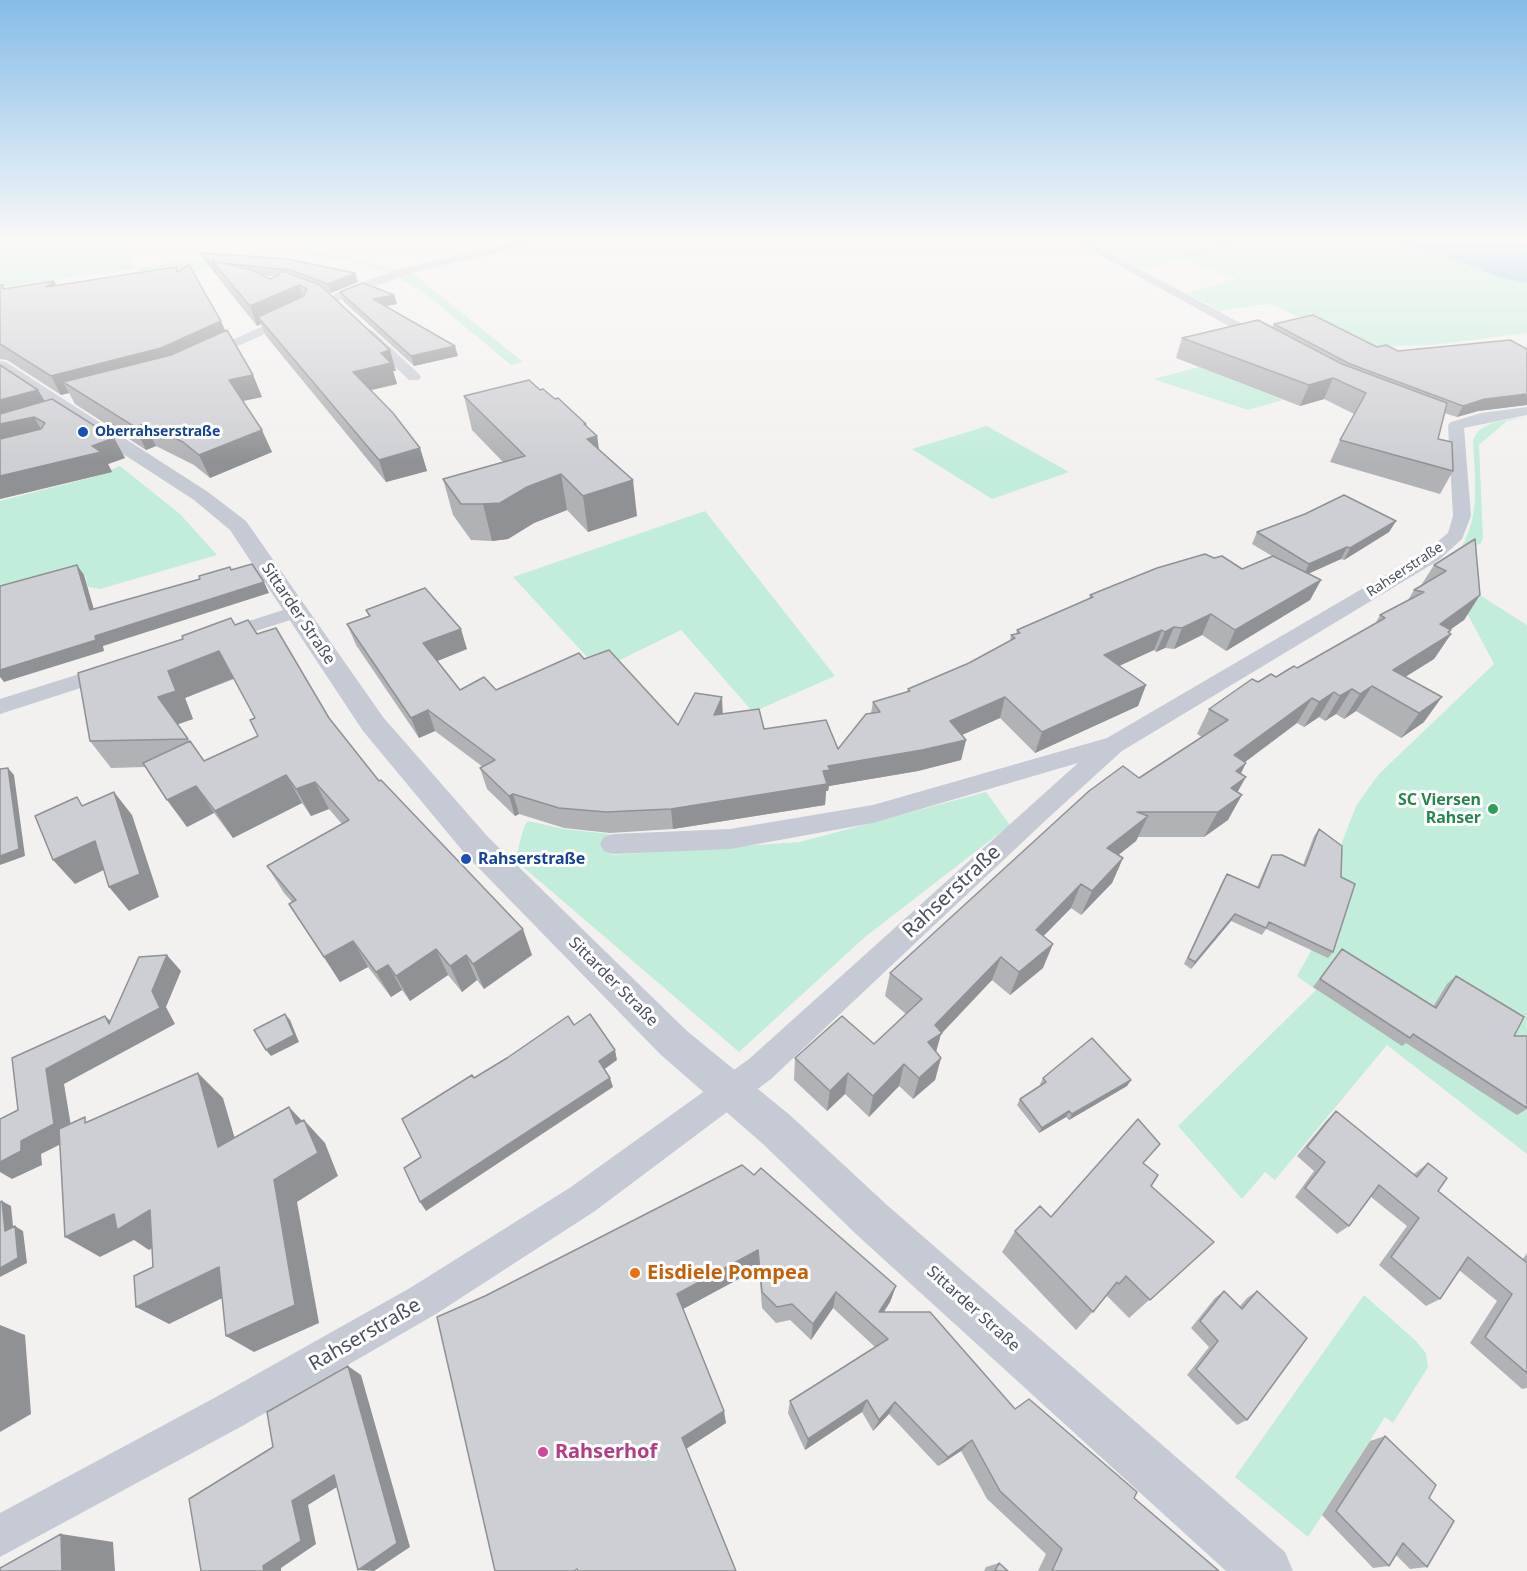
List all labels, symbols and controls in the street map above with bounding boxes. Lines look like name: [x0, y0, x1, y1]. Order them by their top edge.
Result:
place label: Oberrahserstraße: [95, 424, 220, 440]
marker: Oberrahserstraße: [76, 425, 90, 439]
street label: Rahserstraße: [1364, 539, 1446, 601]
street label: Sittarder Straße: [257, 560, 339, 668]
place label: SC Viersen Rahser: [1398, 790, 1481, 828]
marker: SC Viersen Rahser: [1486, 802, 1500, 816]
street label: Rahserstraße: [898, 841, 1006, 943]
place label: Rahserstraße: [478, 849, 585, 869]
marker: Rahserstraße: [459, 852, 473, 866]
street label: Sittarder Straße: [564, 933, 662, 1031]
place label: Eisdiele Pompea: [647, 1261, 809, 1285]
street label: Sittarder Straße: [923, 1262, 1023, 1356]
marker: Eisdiele Pompea: [628, 1266, 642, 1280]
street label: Rahserstraße: [305, 1293, 425, 1377]
place label: Rahserhof: [555, 1440, 657, 1464]
marker: Rahserhof: [536, 1445, 550, 1459]

